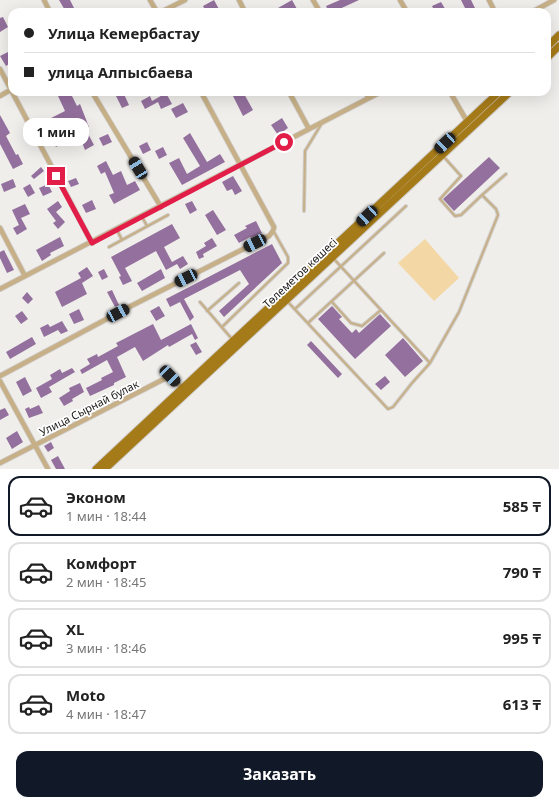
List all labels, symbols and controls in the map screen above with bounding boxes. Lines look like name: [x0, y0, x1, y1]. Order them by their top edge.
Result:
text: Улица Кемербастау: [48, 23, 200, 43]
text: улица Алпысбаева: [48, 62, 193, 82]
callout: 1 мин: [23, 118, 89, 146]
text: 1 мин: [37, 123, 76, 141]
car: [432, 130, 458, 156]
route start: [275, 133, 293, 151]
car: [127, 155, 149, 181]
route end: [47, 167, 65, 185]
car: [354, 203, 380, 229]
car: [242, 232, 268, 254]
street label: Төлеметов көшесі: [259, 234, 340, 311]
car: [173, 267, 199, 289]
car: [105, 302, 131, 324]
car: [157, 363, 183, 389]
street label: Улица Сырнай булак: [37, 376, 141, 439]
text: Эконом: [66, 487, 126, 507]
icon: car: [18, 488, 54, 524]
text: 585 ₸: [503, 496, 541, 516]
text: 1 мин · 18:44: [66, 507, 146, 525]
text: Комфорт: [66, 553, 136, 573]
icon: car: [18, 554, 54, 590]
text: 790 ₸: [503, 562, 541, 582]
text: 2 мин · 18:45: [66, 573, 146, 591]
text: XL: [66, 619, 84, 639]
icon: car: [18, 620, 54, 656]
text: 995 ₸: [503, 628, 541, 648]
text: 3 мин · 18:46: [66, 639, 146, 657]
text: Moto: [66, 685, 105, 705]
icon: car: [18, 686, 54, 722]
text: 613 ₸: [503, 694, 541, 714]
text: 4 мин · 18:47: [66, 705, 146, 723]
button: Заказать: [16, 751, 543, 797]

